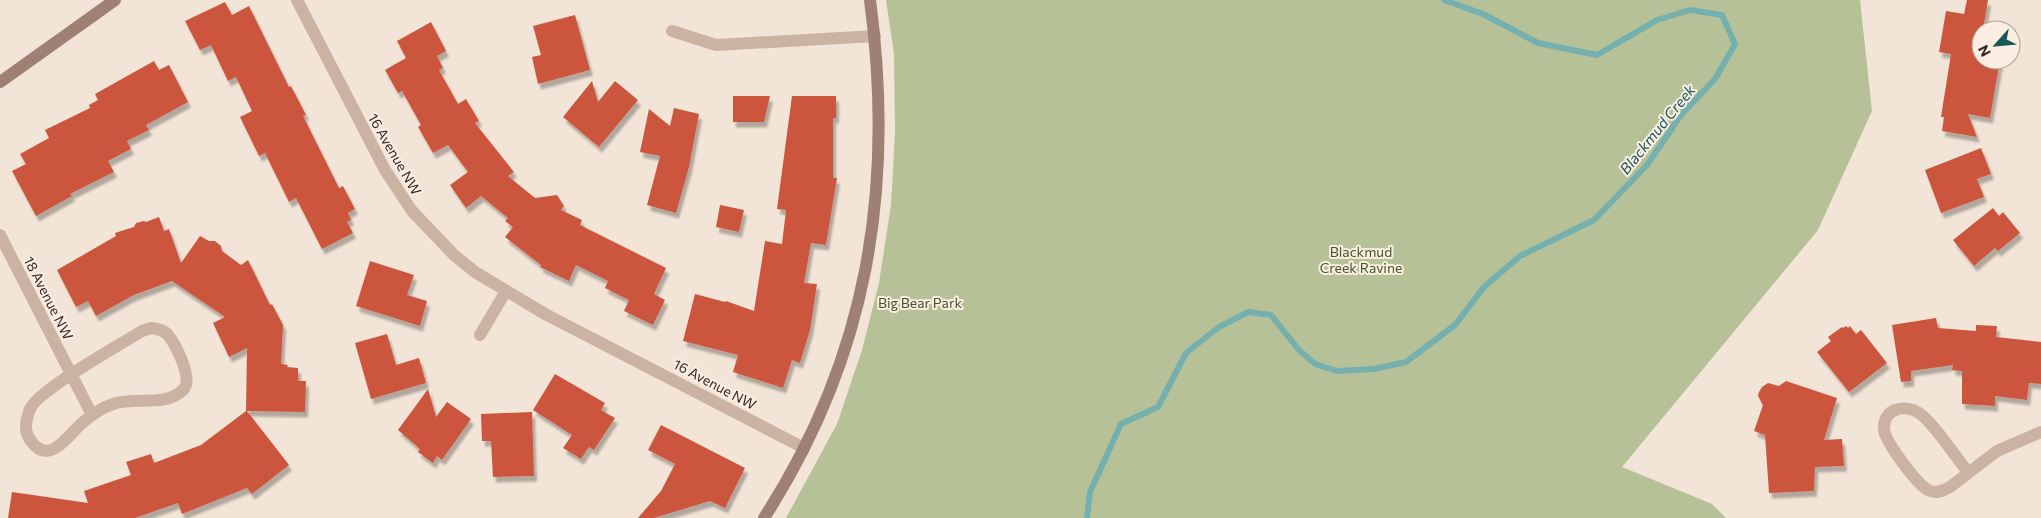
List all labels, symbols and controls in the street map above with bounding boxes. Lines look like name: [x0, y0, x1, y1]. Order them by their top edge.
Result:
north arrow: [1971, 20, 2021, 70]
text: N: [1974, 43, 1994, 60]
water label: Blackmud Creek: [1615, 80, 1699, 177]
street label: 16 Avenue NW: [365, 110, 425, 198]
park label: Blackmud Creek Ravine: [1320, 243, 1402, 276]
street label: 18 Avenue NW: [21, 253, 77, 343]
park label: Big Bear Park: [878, 294, 963, 311]
street label: 16 Avenue NW: [671, 355, 759, 413]

